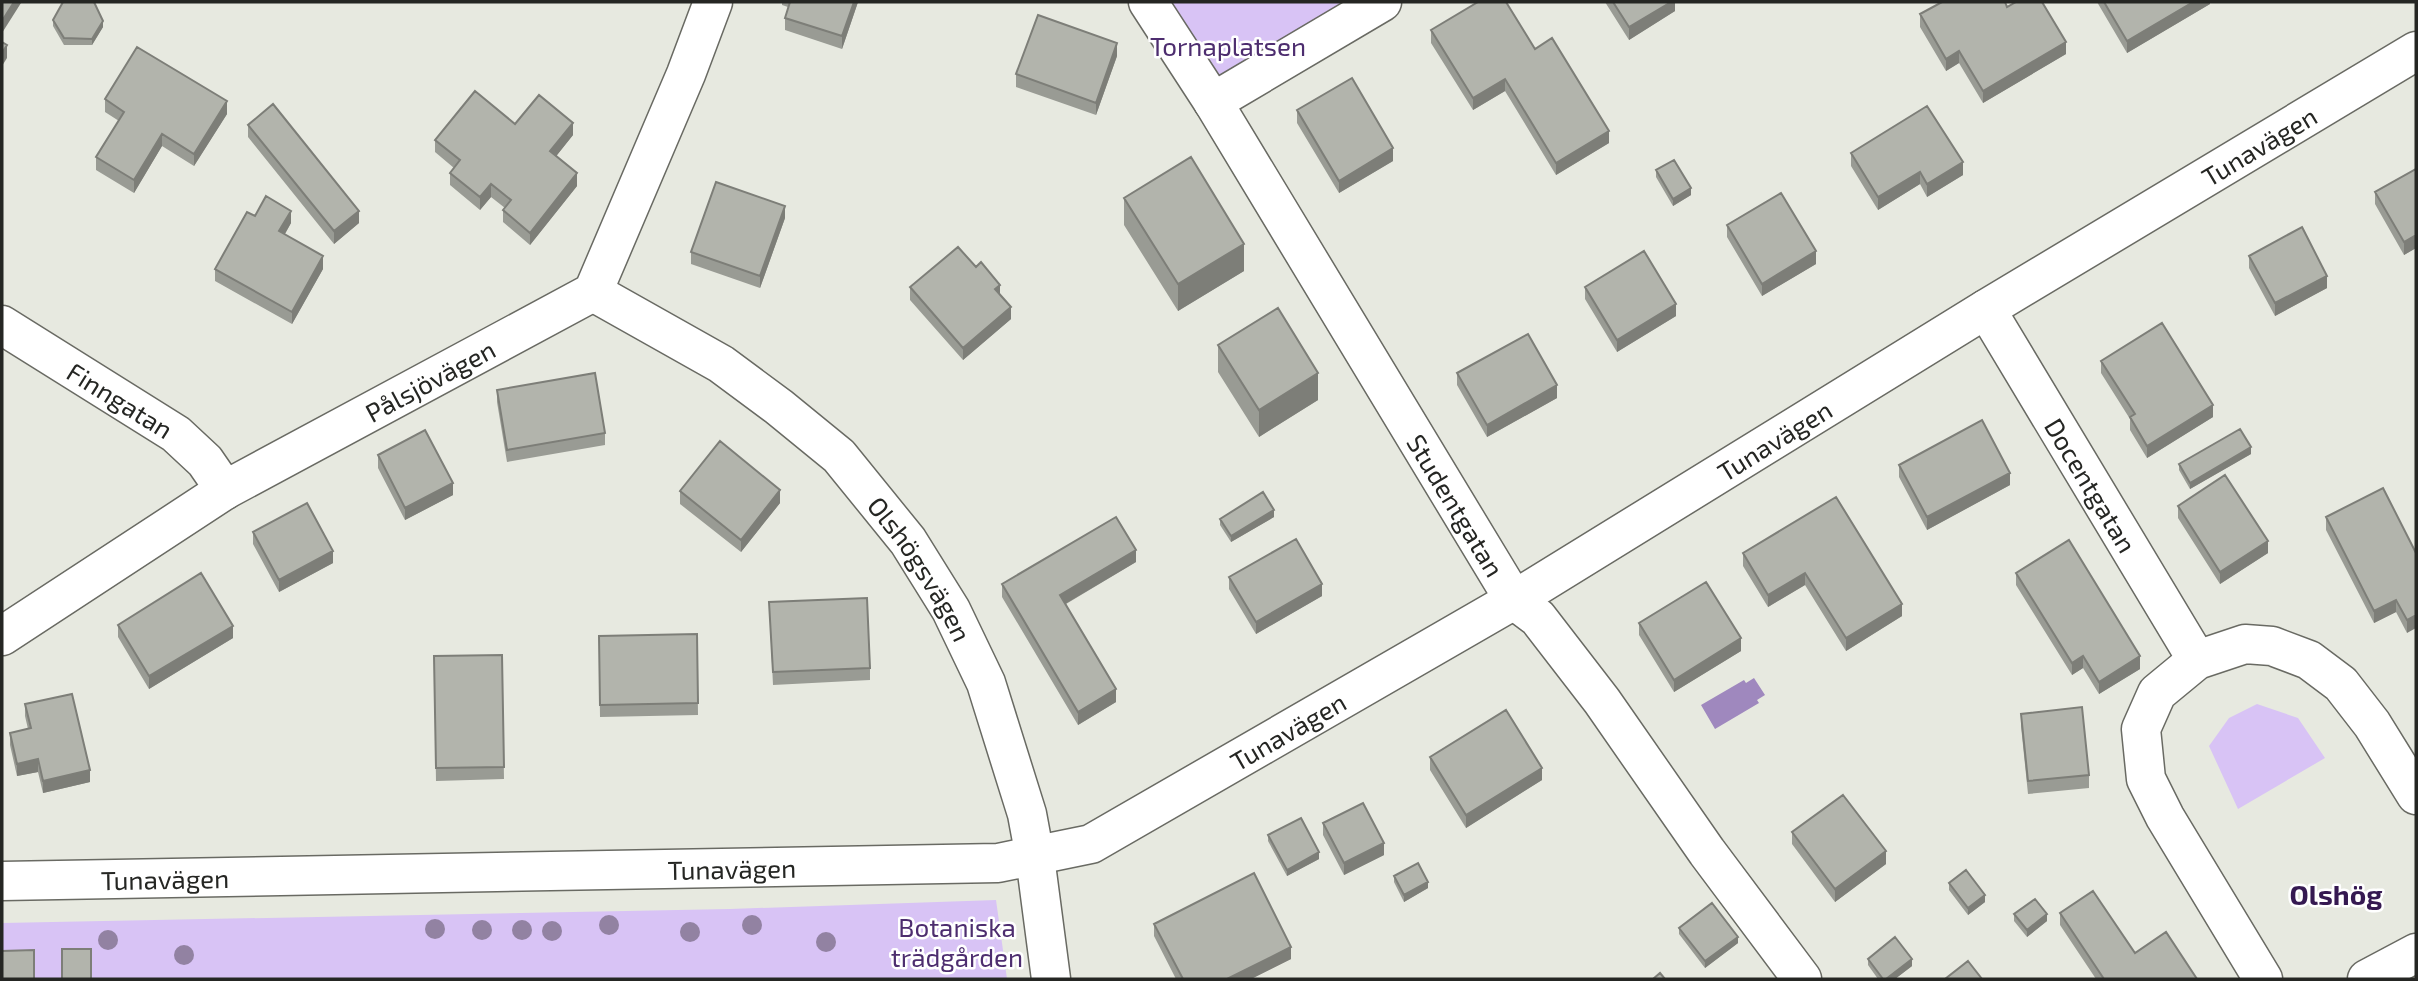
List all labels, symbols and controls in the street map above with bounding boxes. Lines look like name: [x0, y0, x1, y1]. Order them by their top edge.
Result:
park label: Tornaplatsen: [1150, 30, 1306, 61]
street label: Tunavägen: [2196, 99, 2322, 192]
street label: Pålsjövägen: [359, 332, 500, 427]
street label: Finngatan: [62, 355, 179, 444]
street label: Tunavägen: [1711, 393, 1837, 487]
street label: Docentgatan: [2039, 412, 2144, 558]
street label: Studentgatan: [1402, 428, 1511, 582]
street label: Olshögsvägen: [862, 490, 979, 646]
street label: Tunavägen: [1224, 685, 1351, 776]
street label: Tunavägen: [667, 851, 796, 884]
street label: Tunavägen: [100, 861, 229, 895]
district label: Olshög: [2290, 877, 2382, 911]
park label: Botaniska trädgården: [891, 911, 1023, 972]

